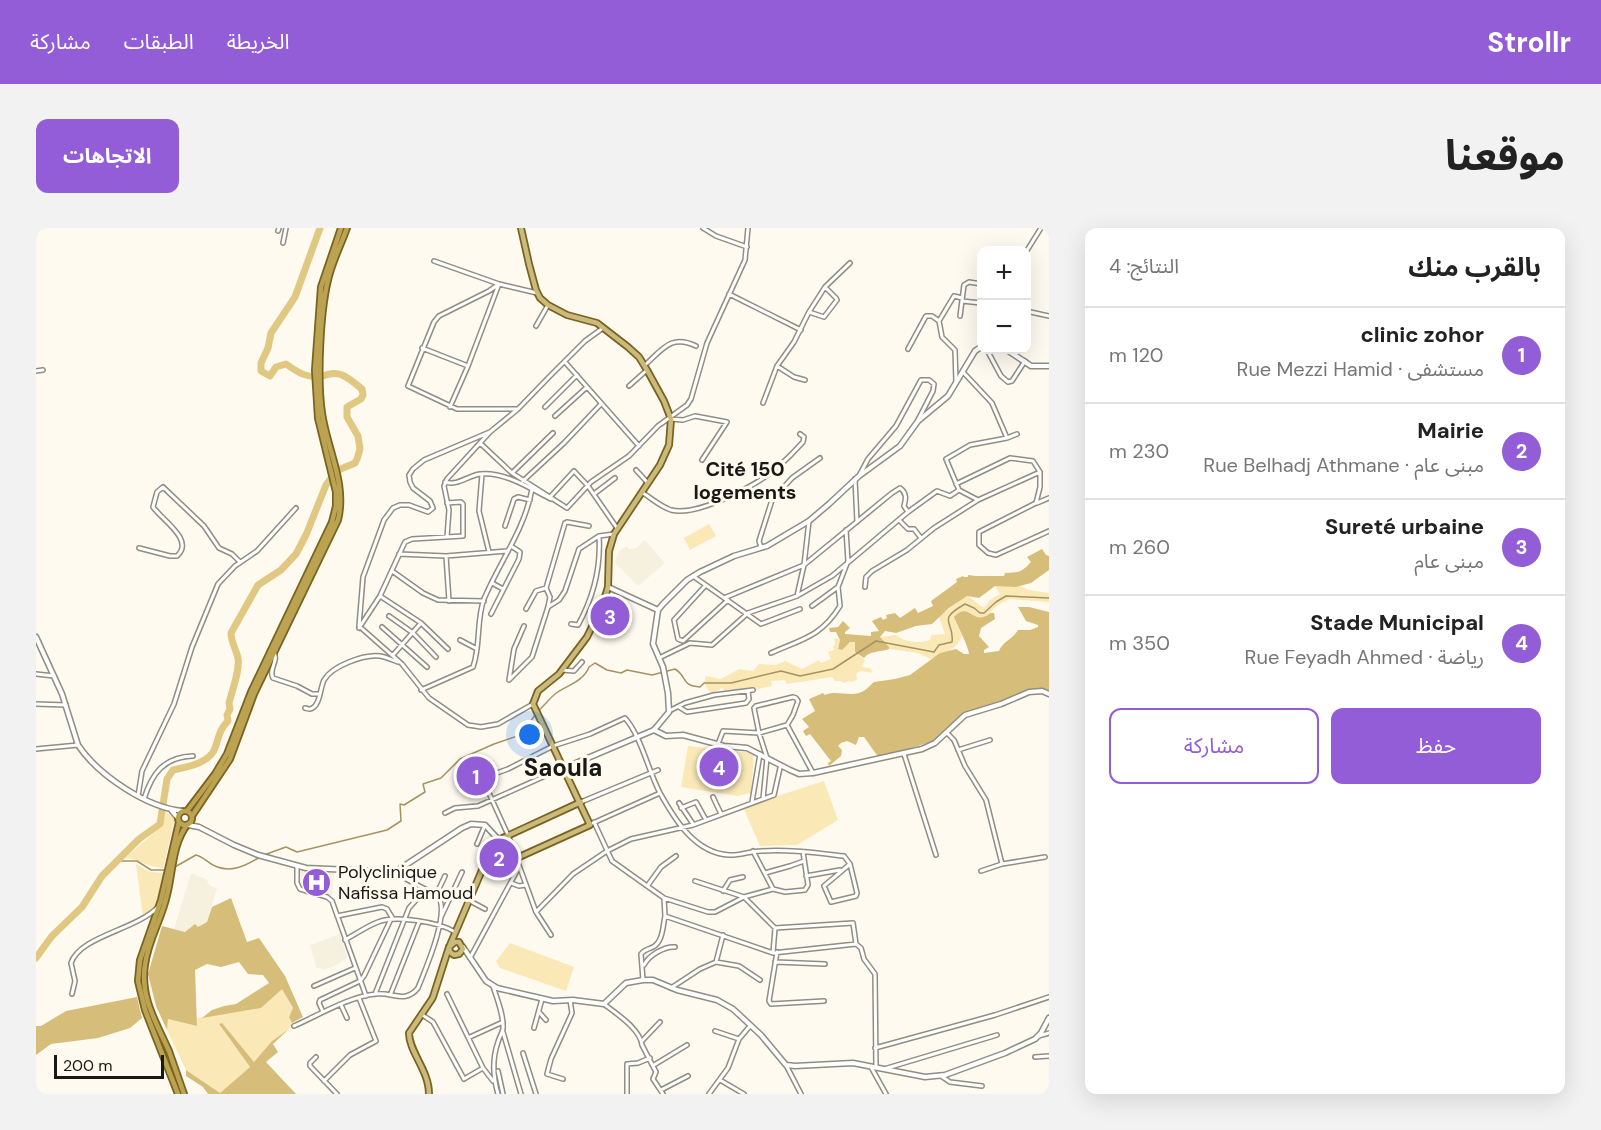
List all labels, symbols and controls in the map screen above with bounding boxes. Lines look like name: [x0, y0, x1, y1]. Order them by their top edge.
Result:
text: Strollr: [1487, 24, 1571, 61]
text: مشاركة: [30, 28, 91, 56]
text: الطبقات: [124, 28, 194, 56]
text: الخريطة: [227, 28, 290, 56]
button: الاتجاهات: [36, 119, 179, 193]
text: موقعنا: [1445, 128, 1565, 183]
map controls: [977, 246, 1031, 354]
button: +: [977, 246, 1031, 300]
text: بالقرب منك: [1408, 250, 1541, 284]
text: النتائج: 4: [1109, 253, 1179, 279]
button: −: [977, 300, 1031, 354]
text: clinic zohor: [1360, 320, 1484, 349]
text: 120 m: [1109, 342, 1163, 368]
text: 1: [1518, 342, 1525, 368]
text: مستشفى · Rue Mezzi Hamid: [1237, 356, 1484, 382]
text: Mairie: [1417, 416, 1484, 445]
text: 230 m: [1109, 438, 1169, 464]
text: 2: [1516, 438, 1527, 464]
text: مبنى عام · Rue Belhadj Athmane: [1203, 452, 1484, 478]
district label: Cité 150 logements: [694, 456, 796, 505]
text: Sureté urbaine: [1325, 512, 1484, 541]
text: 260 m: [1109, 534, 1170, 560]
text: 3: [1515, 534, 1528, 560]
text: مبنى عام: [1414, 548, 1484, 574]
pin: 3: [590, 594, 630, 638]
text: Stade Municipal: [1310, 608, 1484, 637]
text: 350 m: [1109, 630, 1170, 656]
text: 4: [1515, 630, 1528, 656]
text: رياضة · Rue Feyadh Ahmed: [1245, 644, 1484, 670]
button: مشاركة: [1109, 708, 1319, 784]
button: حفظ: [1331, 708, 1541, 784]
your location: [515, 720, 544, 749]
pin: 4: [700, 744, 738, 790]
district label: Saoula: [524, 752, 602, 783]
pin: 1: [456, 754, 496, 798]
pin: 2: [480, 836, 518, 880]
place label: Polyclinique Nafissa Hamoud: [338, 860, 473, 905]
hospital icon: Polyclinique Nafissa Hamoud: [301, 866, 333, 898]
scale bar: [54, 1052, 164, 1080]
text: 200 m: [63, 1055, 112, 1076]

